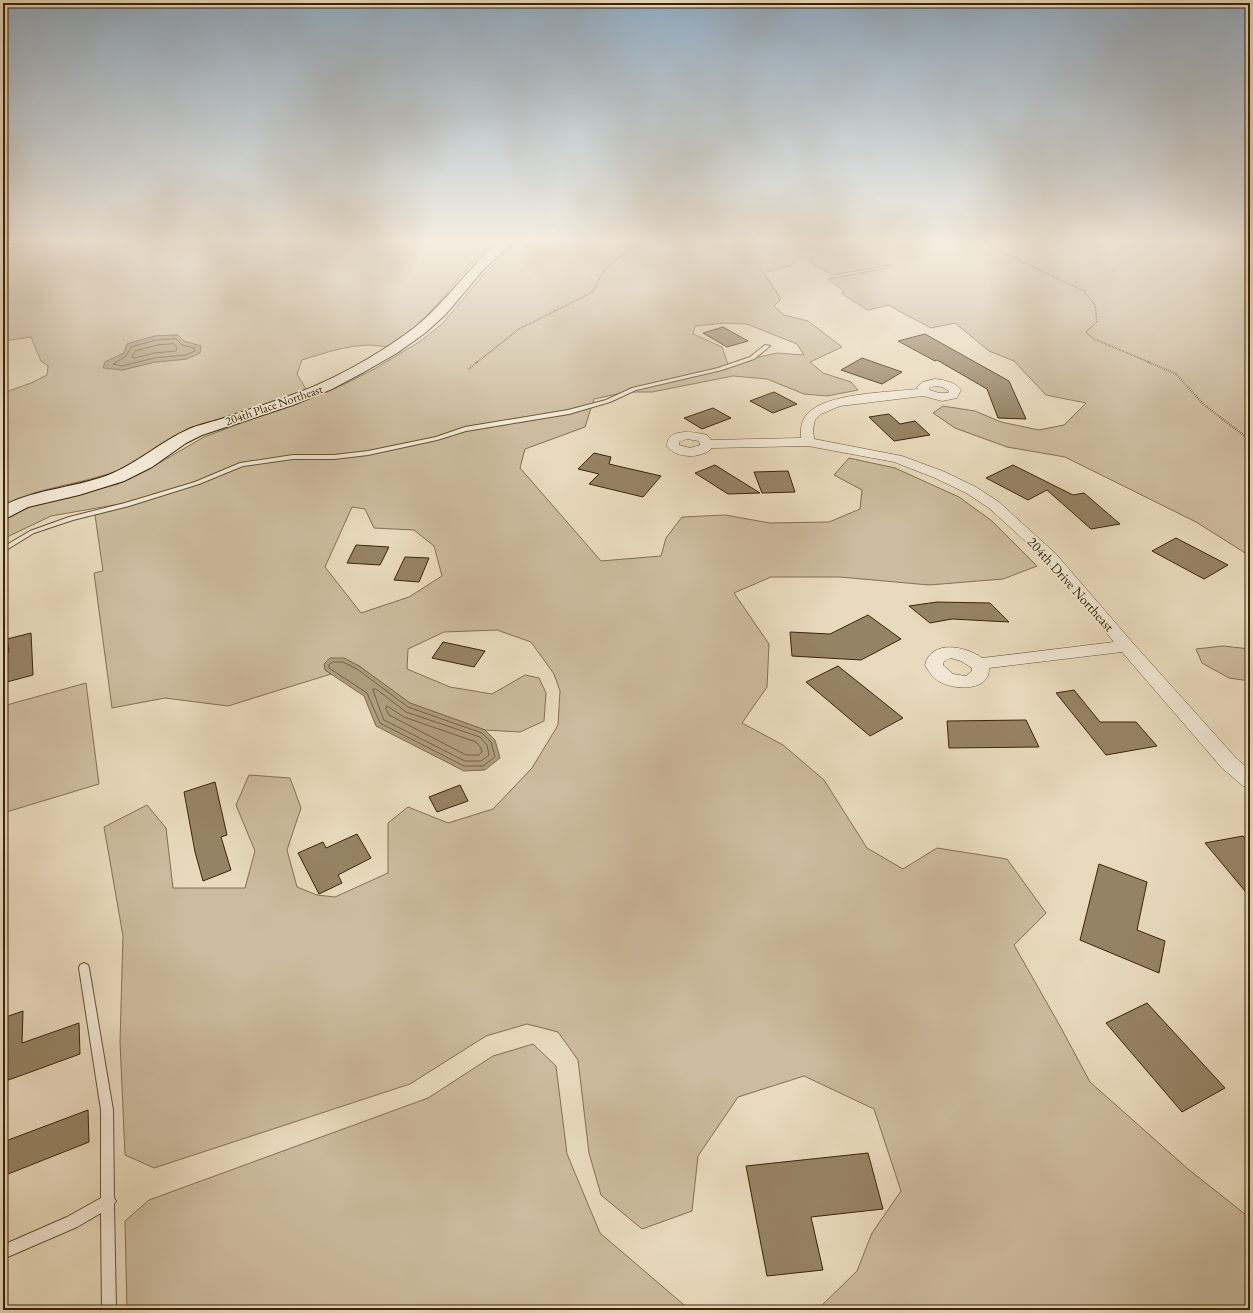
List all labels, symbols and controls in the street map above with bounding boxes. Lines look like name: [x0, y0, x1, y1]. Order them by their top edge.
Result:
street label: 204th Place Northeast: [223, 381, 325, 429]
street label: 204th Drive Northeast: [1024, 533, 1119, 636]

